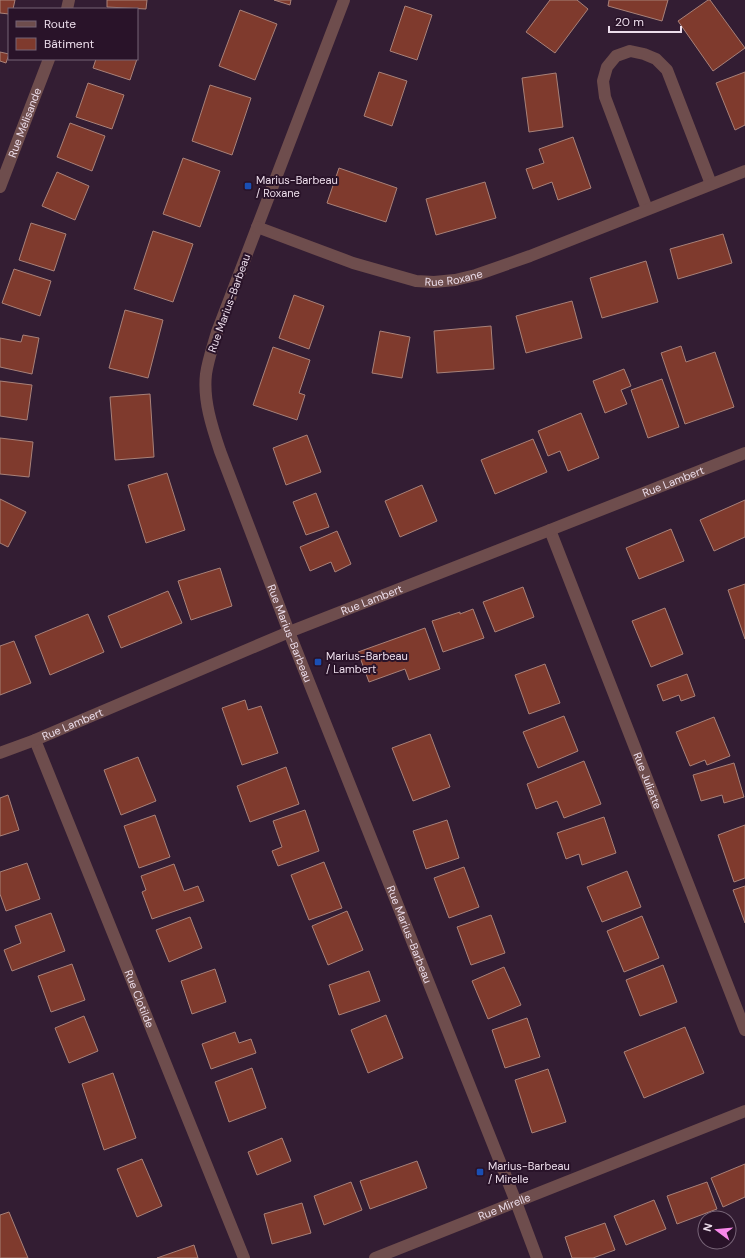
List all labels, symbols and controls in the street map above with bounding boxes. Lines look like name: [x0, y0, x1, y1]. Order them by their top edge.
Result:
legend: [8, 8, 138, 60]
scale bar: [609, 8, 681, 34]
text: 20 m: [615, 14, 644, 30]
text: Route: [44, 16, 76, 32]
text: Bâtiment: [44, 36, 95, 52]
street label: Rue Mélisande: [5, 86, 44, 159]
place label: Marius-Barbeau / Roxane: [256, 173, 338, 200]
marker: Marius-Barbeau / Roxane: [243, 181, 253, 191]
street label: Rue Marius-Barbeau: [205, 252, 253, 354]
street label: Rue Roxane: [424, 266, 484, 289]
street label: Rue Lambert: [640, 463, 706, 500]
street label: Rue Lambert: [339, 581, 404, 618]
street label: Rue Marius-Barbeau: [264, 582, 315, 684]
place label: Marius-Barbeau / Lambert: [326, 649, 408, 676]
marker: Marius-Barbeau / Lambert: [313, 657, 323, 667]
street label: Rue Lambert: [40, 705, 105, 743]
street label: Rue Juliette: [630, 750, 665, 811]
street label: Rue Marius-Barbeau: [384, 884, 435, 985]
street label: Rue Clotilde: [121, 968, 157, 1030]
place label: Marius-Barbeau / Mirelle: [488, 1159, 570, 1186]
marker: Marius-Barbeau / Mirelle: [475, 1167, 485, 1177]
street label: Rue Mirelle: [476, 1190, 532, 1223]
north arrow: [697, 1210, 737, 1250]
text: N: [700, 1221, 715, 1233]

